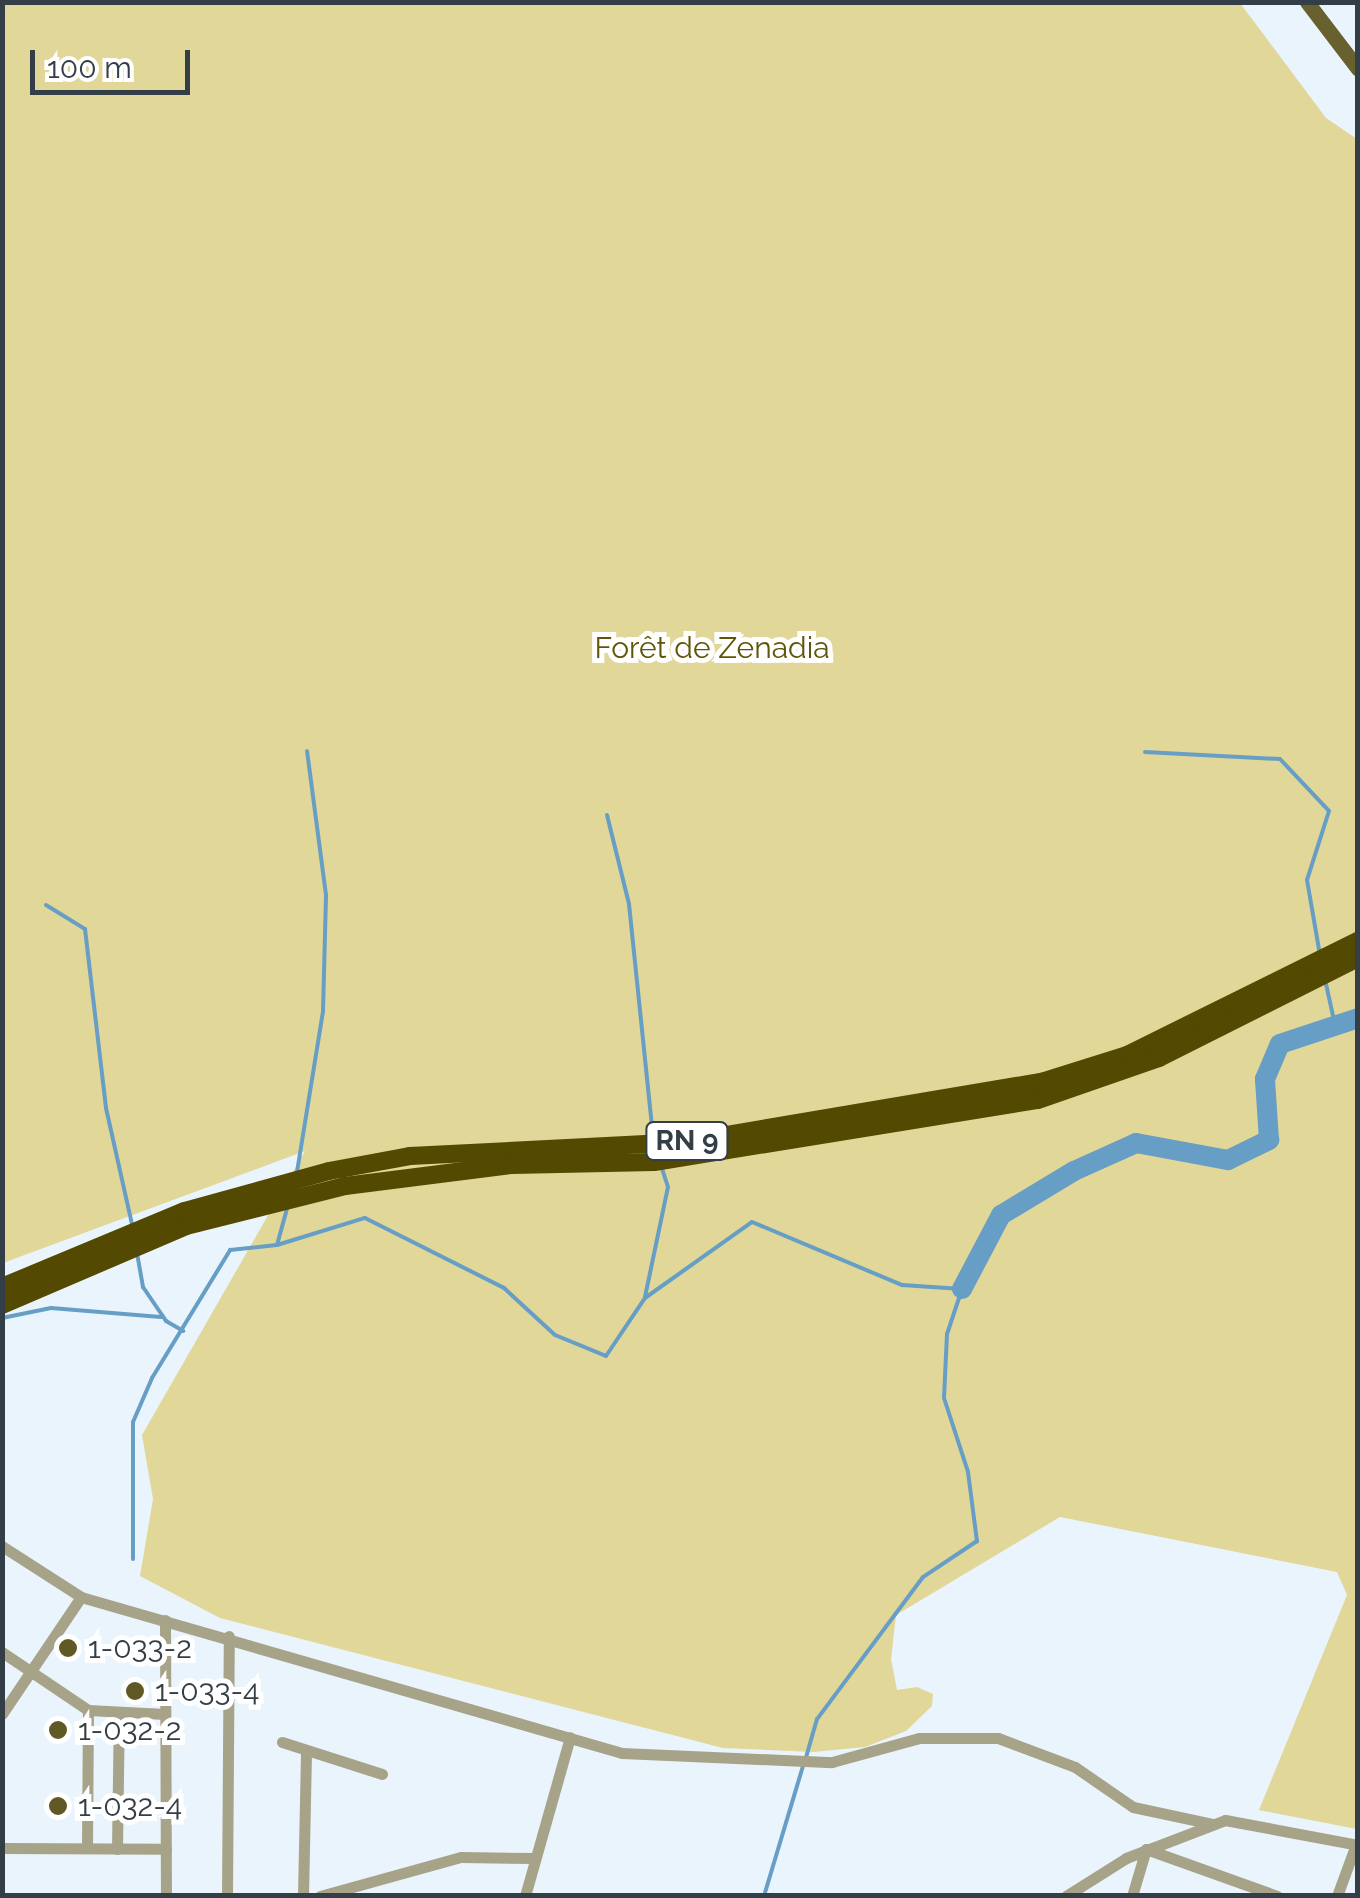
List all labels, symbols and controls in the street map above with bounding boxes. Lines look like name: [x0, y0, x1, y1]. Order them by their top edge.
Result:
scale bar: [35, 30, 195, 92]
text: 100 m: [47, 50, 132, 85]
park label: Forêt de Zenadia: [594, 630, 830, 666]
road number: RN 9: [644, 1118, 730, 1164]
place label: 1-033-2: [88, 1630, 192, 1666]
marker: 1-033-2: [57, 1637, 79, 1659]
place label: 1-033-4: [155, 1673, 259, 1709]
marker: 1-033-4: [124, 1680, 146, 1702]
place label: 1-032-2: [78, 1712, 181, 1748]
marker: 1-032-2: [47, 1719, 69, 1741]
place label: 1-032-4: [78, 1788, 182, 1824]
marker: 1-032-4: [47, 1795, 69, 1817]

